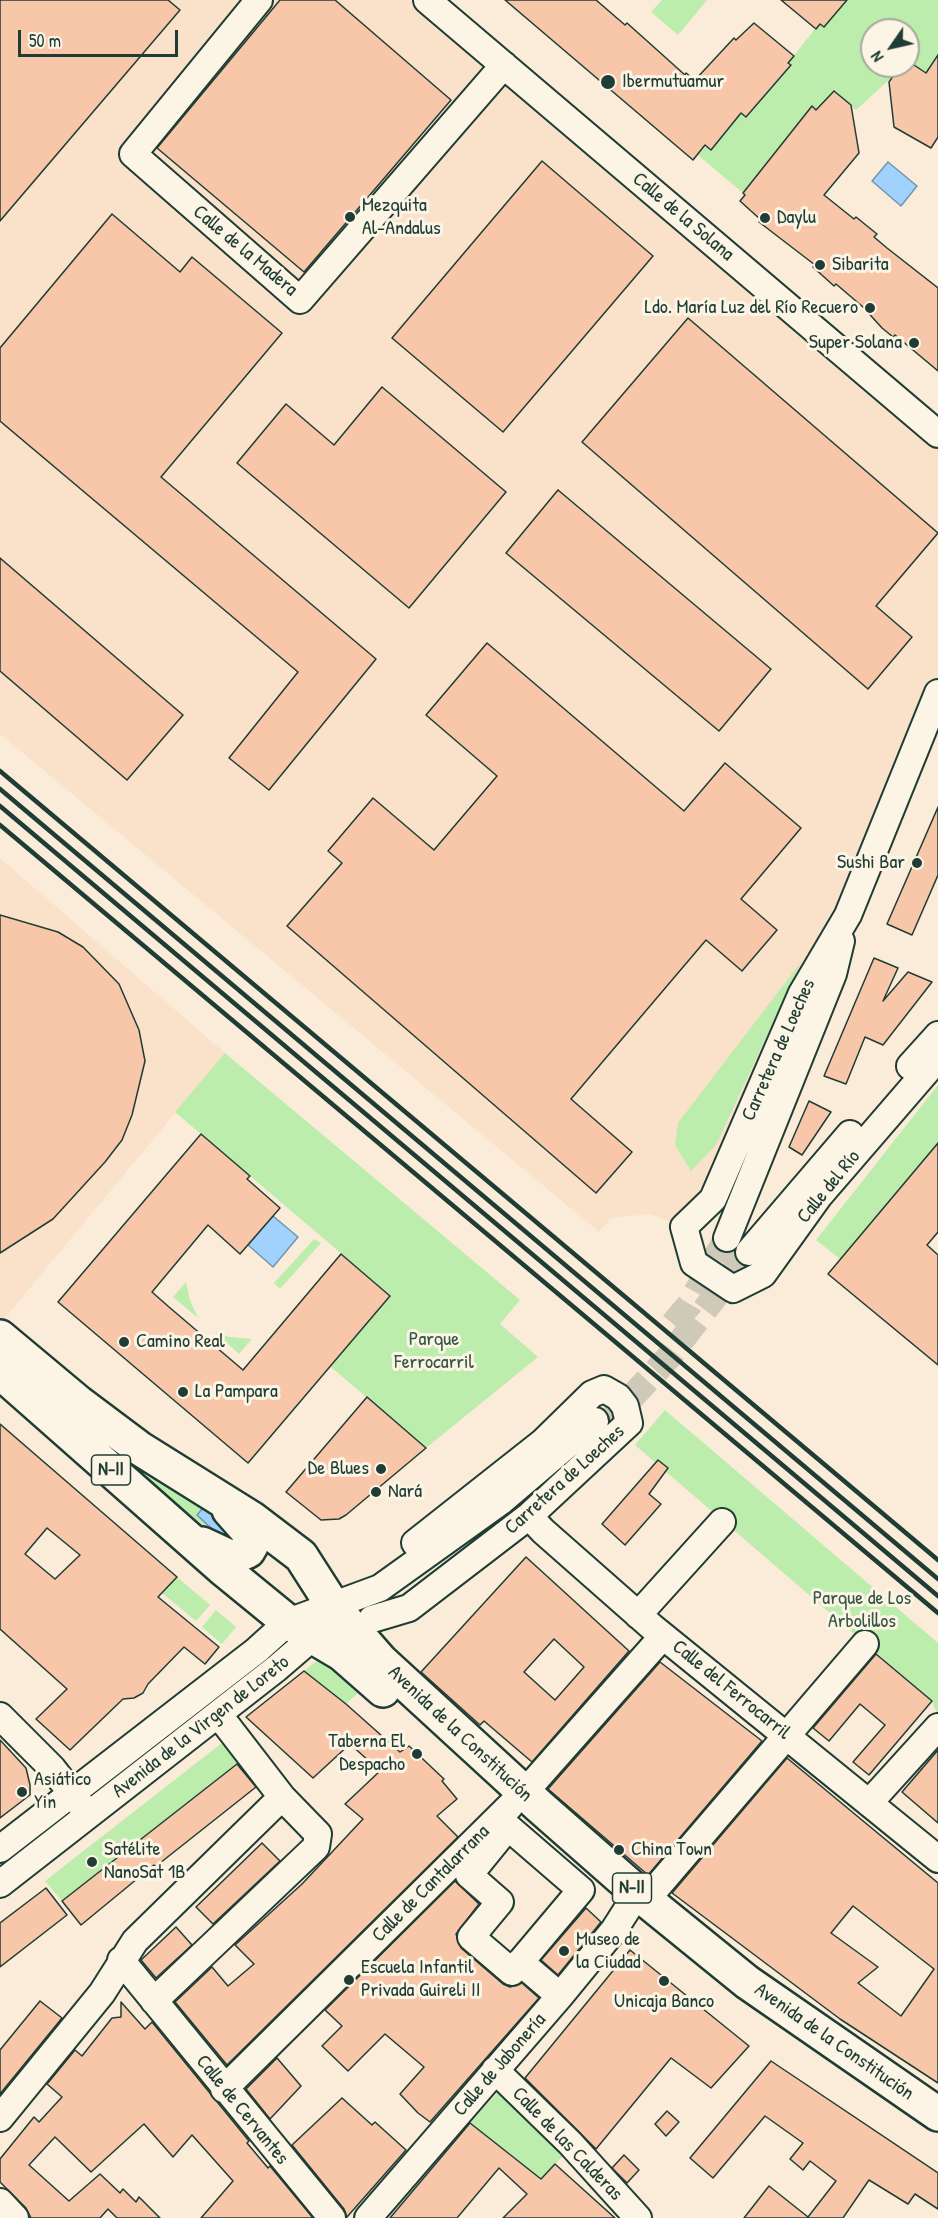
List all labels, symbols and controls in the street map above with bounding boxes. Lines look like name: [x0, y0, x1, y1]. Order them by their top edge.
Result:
scale bar: [21, 18, 182, 56]
north arrow: [860, 18, 920, 78]
text: 50 m: [29, 28, 61, 53]
text: N: [865, 47, 888, 67]
place label: Ibermutuamur: [622, 70, 724, 94]
marker: Ibermutuamur: [599, 73, 617, 91]
street label: Calle de la Solana: [627, 168, 739, 266]
place label: Mezquita Al-Andalus: [362, 194, 441, 241]
street label: Calle de la Madera: [188, 200, 302, 302]
place label: Daylu: [777, 206, 816, 230]
marker: Mezquita Al-Andalus: [343, 210, 357, 224]
marker: Daylu: [758, 211, 772, 225]
place label: Sibarita: [832, 253, 889, 277]
marker: Sibarita: [813, 258, 827, 272]
place label: Ldo. María Luz del Río Recuero: [644, 296, 858, 320]
marker: Ldo. María Luz del Río Recuero: [863, 301, 877, 315]
place label: Super Solana: [809, 331, 902, 355]
marker: Super Solana: [907, 336, 921, 350]
place label: Sushi Bar: [837, 851, 905, 875]
marker: Sushi Bar: [910, 856, 924, 870]
street label: Carretera de Loeches: [737, 975, 821, 1125]
street label: Calle del Río: [792, 1146, 866, 1228]
park label: Parque Ferrocarril: [394, 1328, 474, 1375]
place label: Camino Real: [136, 1330, 225, 1354]
marker: Camino Real: [117, 1335, 131, 1349]
place label: La Pampara: [195, 1380, 278, 1404]
marker: La Pampara: [176, 1385, 190, 1399]
street label: Carretera de Loeches: [500, 1420, 630, 1540]
road number: N-II: [92, 1455, 130, 1485]
place label: De Blues: [308, 1457, 369, 1481]
marker: De Blues: [374, 1462, 388, 1476]
place label: Nará: [388, 1480, 422, 1504]
marker: Nará: [369, 1485, 383, 1499]
park label: Parque de Los Arbolillos: [813, 1587, 911, 1634]
street label: Calle del Ferrocarril: [667, 1635, 795, 1745]
street label: Avenida de la Virgen de Loreto: [108, 1650, 294, 1804]
street label: Avenida de la Constitución: [383, 1661, 537, 1807]
place label: Taberna El Despacho: [328, 1730, 405, 1777]
marker: Taberna El Despacho: [410, 1747, 424, 1761]
place label: Asiático Yin: [34, 1768, 91, 1815]
marker: Asiático Yin: [15, 1785, 29, 1799]
street label: Calle de Cantalarrana: [367, 1820, 495, 1948]
place label: Satélite NanoSat 1B: [104, 1838, 185, 1885]
place label: China Town: [631, 1838, 712, 1862]
marker: China Town: [612, 1843, 626, 1857]
marker: Satélite NanoSat 1B: [85, 1855, 99, 1869]
road number: N-II: [612, 1873, 652, 1903]
place label: Museo de la Ciudad: [576, 1928, 641, 1975]
marker: Museo de la Ciudad: [557, 1944, 571, 1958]
place label: Escuela Infantil Privada Guireli II: [361, 1956, 480, 2003]
marker: Escuela Infantil Privada Guireli II: [342, 1973, 356, 1987]
marker: Unicaja Banco: [657, 1974, 671, 1988]
street label: Avenida de la Constitución: [750, 1978, 918, 2106]
place label: Unicaja Banco: [614, 1990, 714, 2014]
street label: Calle de Jabonería: [449, 2008, 551, 2122]
street label: Calle de Cervantes: [190, 2050, 294, 2170]
street label: Calle de las Calderas: [507, 2082, 627, 2206]

